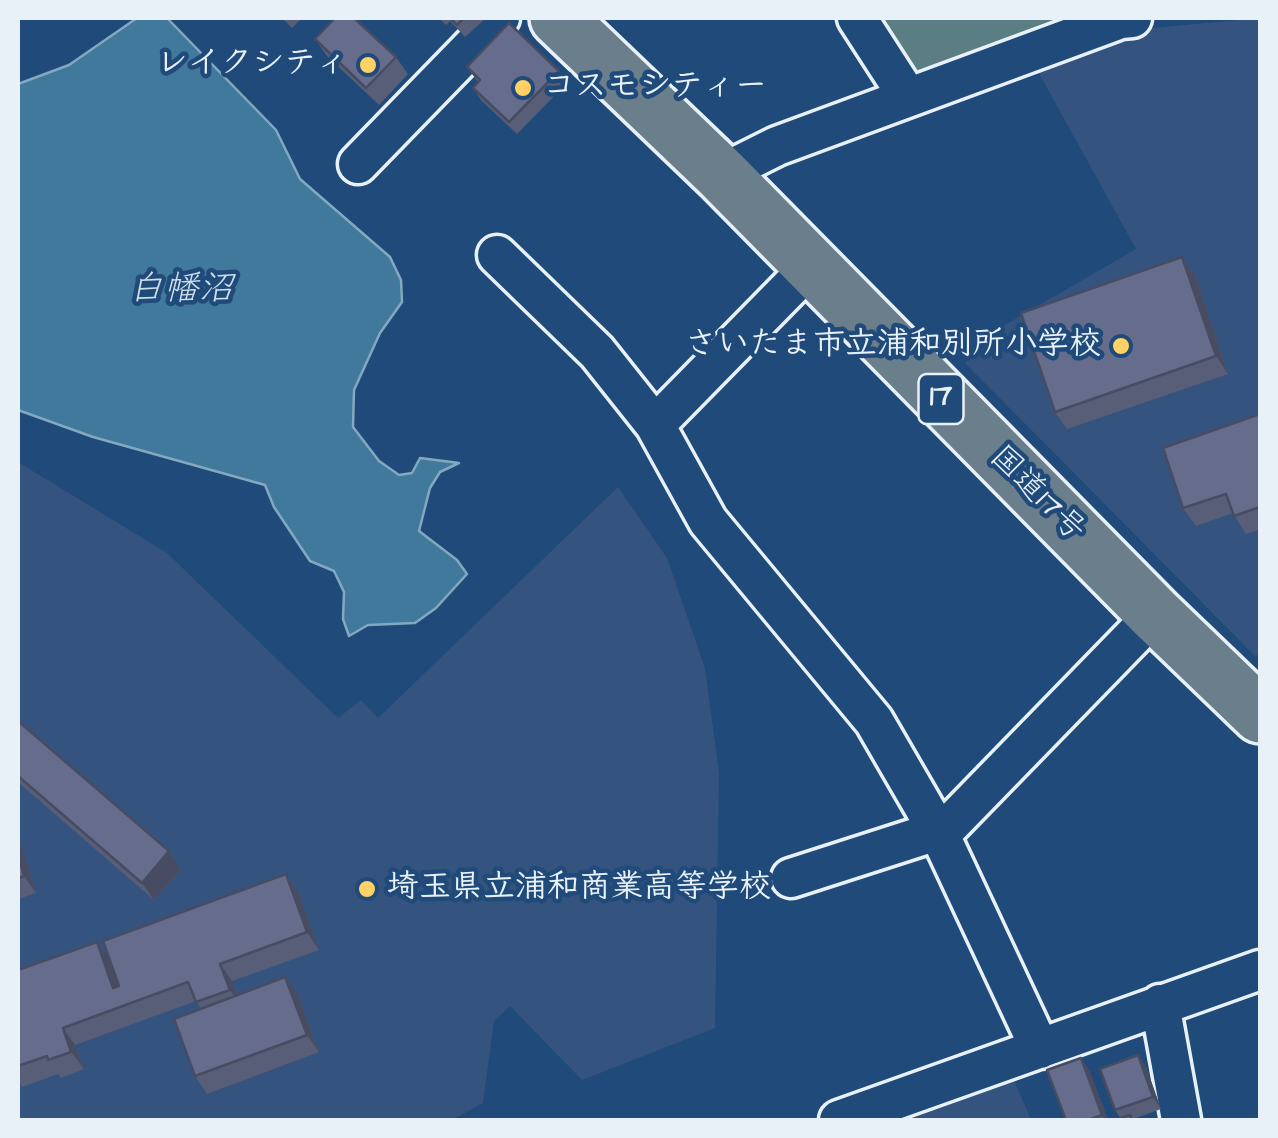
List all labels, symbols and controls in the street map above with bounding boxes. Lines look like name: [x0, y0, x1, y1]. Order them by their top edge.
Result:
place label: レイクシティ: [156, 46, 348, 84]
marker: レイクシティ: [357, 54, 379, 76]
place label: コスモシティー: [543, 69, 767, 107]
marker: コスモシティー: [512, 77, 534, 99]
water label: 白幡沼: [129, 271, 233, 313]
place label: さいたま市立浦和別所小学校: [685, 327, 1101, 365]
marker: さいたま市立浦和別所小学校: [1110, 335, 1132, 357]
road number: 17: [918, 374, 964, 424]
street label: 国道17号: [980, 439, 1092, 551]
place label: 埼玉県立浦和商業高等学校: [387, 870, 771, 908]
marker: 埼玉県立浦和商業高等学校: [356, 878, 378, 900]

